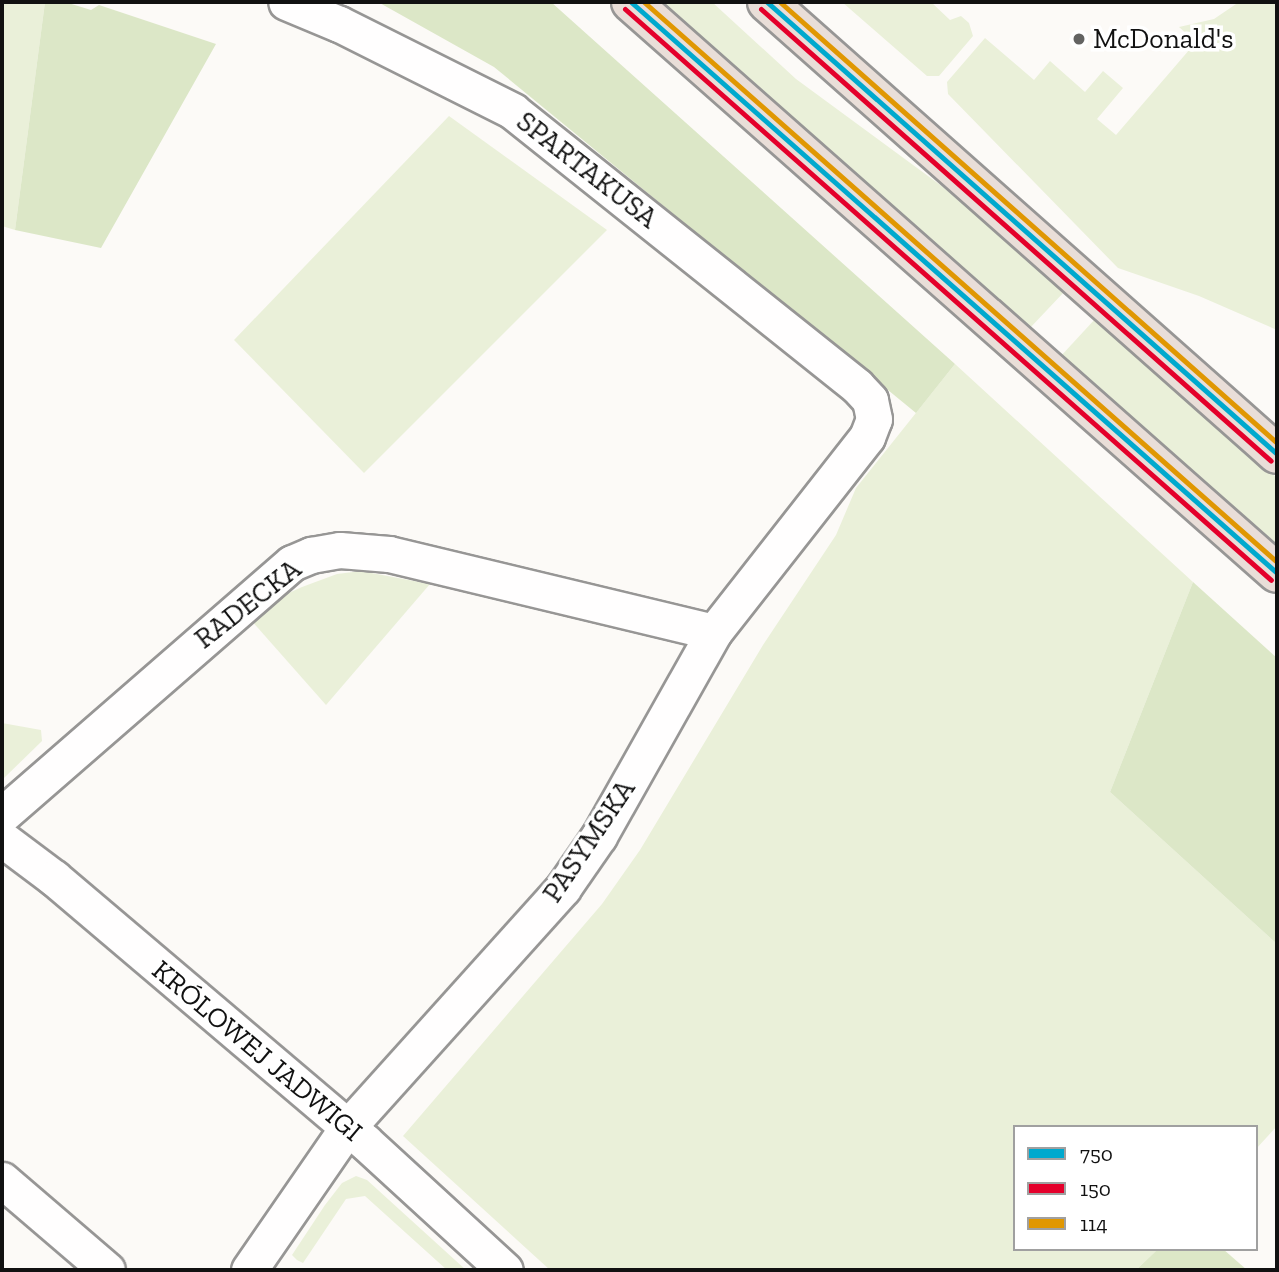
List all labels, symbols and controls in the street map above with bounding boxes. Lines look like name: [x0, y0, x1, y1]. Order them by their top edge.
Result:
place label: McDonald's: [1093, 22, 1233, 56]
marker: McDonald's: [1071, 31, 1087, 47]
street label: SPARTAKUSA: [510, 105, 664, 235]
street label: RADECKA: [188, 552, 308, 656]
street label: PASYMSKA: [536, 773, 642, 909]
street label: KRÓLOWEJ JADWIGI: [145, 953, 369, 1149]
legend: [1013, 1125, 1258, 1251]
text: 750: [1080, 1141, 1113, 1166]
text: 150: [1080, 1176, 1111, 1201]
text: 114: [1080, 1211, 1108, 1236]

